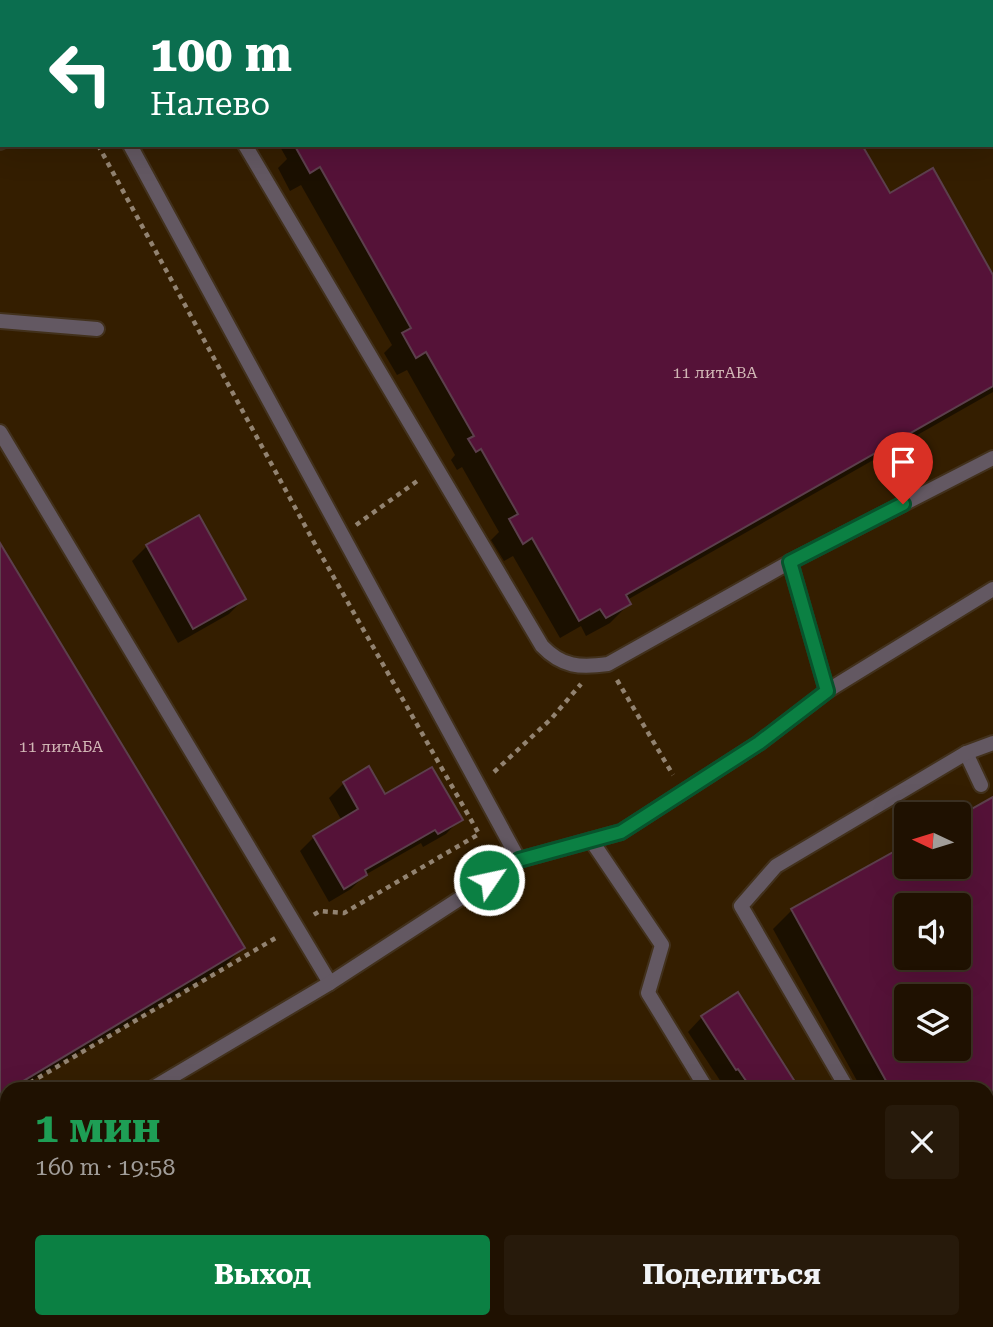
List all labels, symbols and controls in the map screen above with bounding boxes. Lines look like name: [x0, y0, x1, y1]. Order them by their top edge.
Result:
text: 100 m: [150, 26, 292, 83]
icon: left: [35, 28, 126, 119]
text: Налево: [150, 85, 270, 123]
house number: 11 литАВА: [672, 363, 758, 382]
pin: [873, 432, 933, 504]
icon: arrive: [884, 443, 922, 481]
house number: 11 литАБА: [19, 737, 104, 756]
north arrow: [894, 802, 971, 878]
map controls: [894, 802, 971, 1061]
position arrow: [452, 843, 526, 917]
button: sound: [894, 893, 971, 970]
button: layers: [894, 984, 971, 1061]
text: 1 мин: [35, 1103, 160, 1152]
button: close: [885, 1105, 959, 1179]
text: 160 m · 19:58: [35, 1154, 175, 1181]
button: Выход: [35, 1235, 490, 1315]
button: Поделиться: [504, 1235, 959, 1315]

